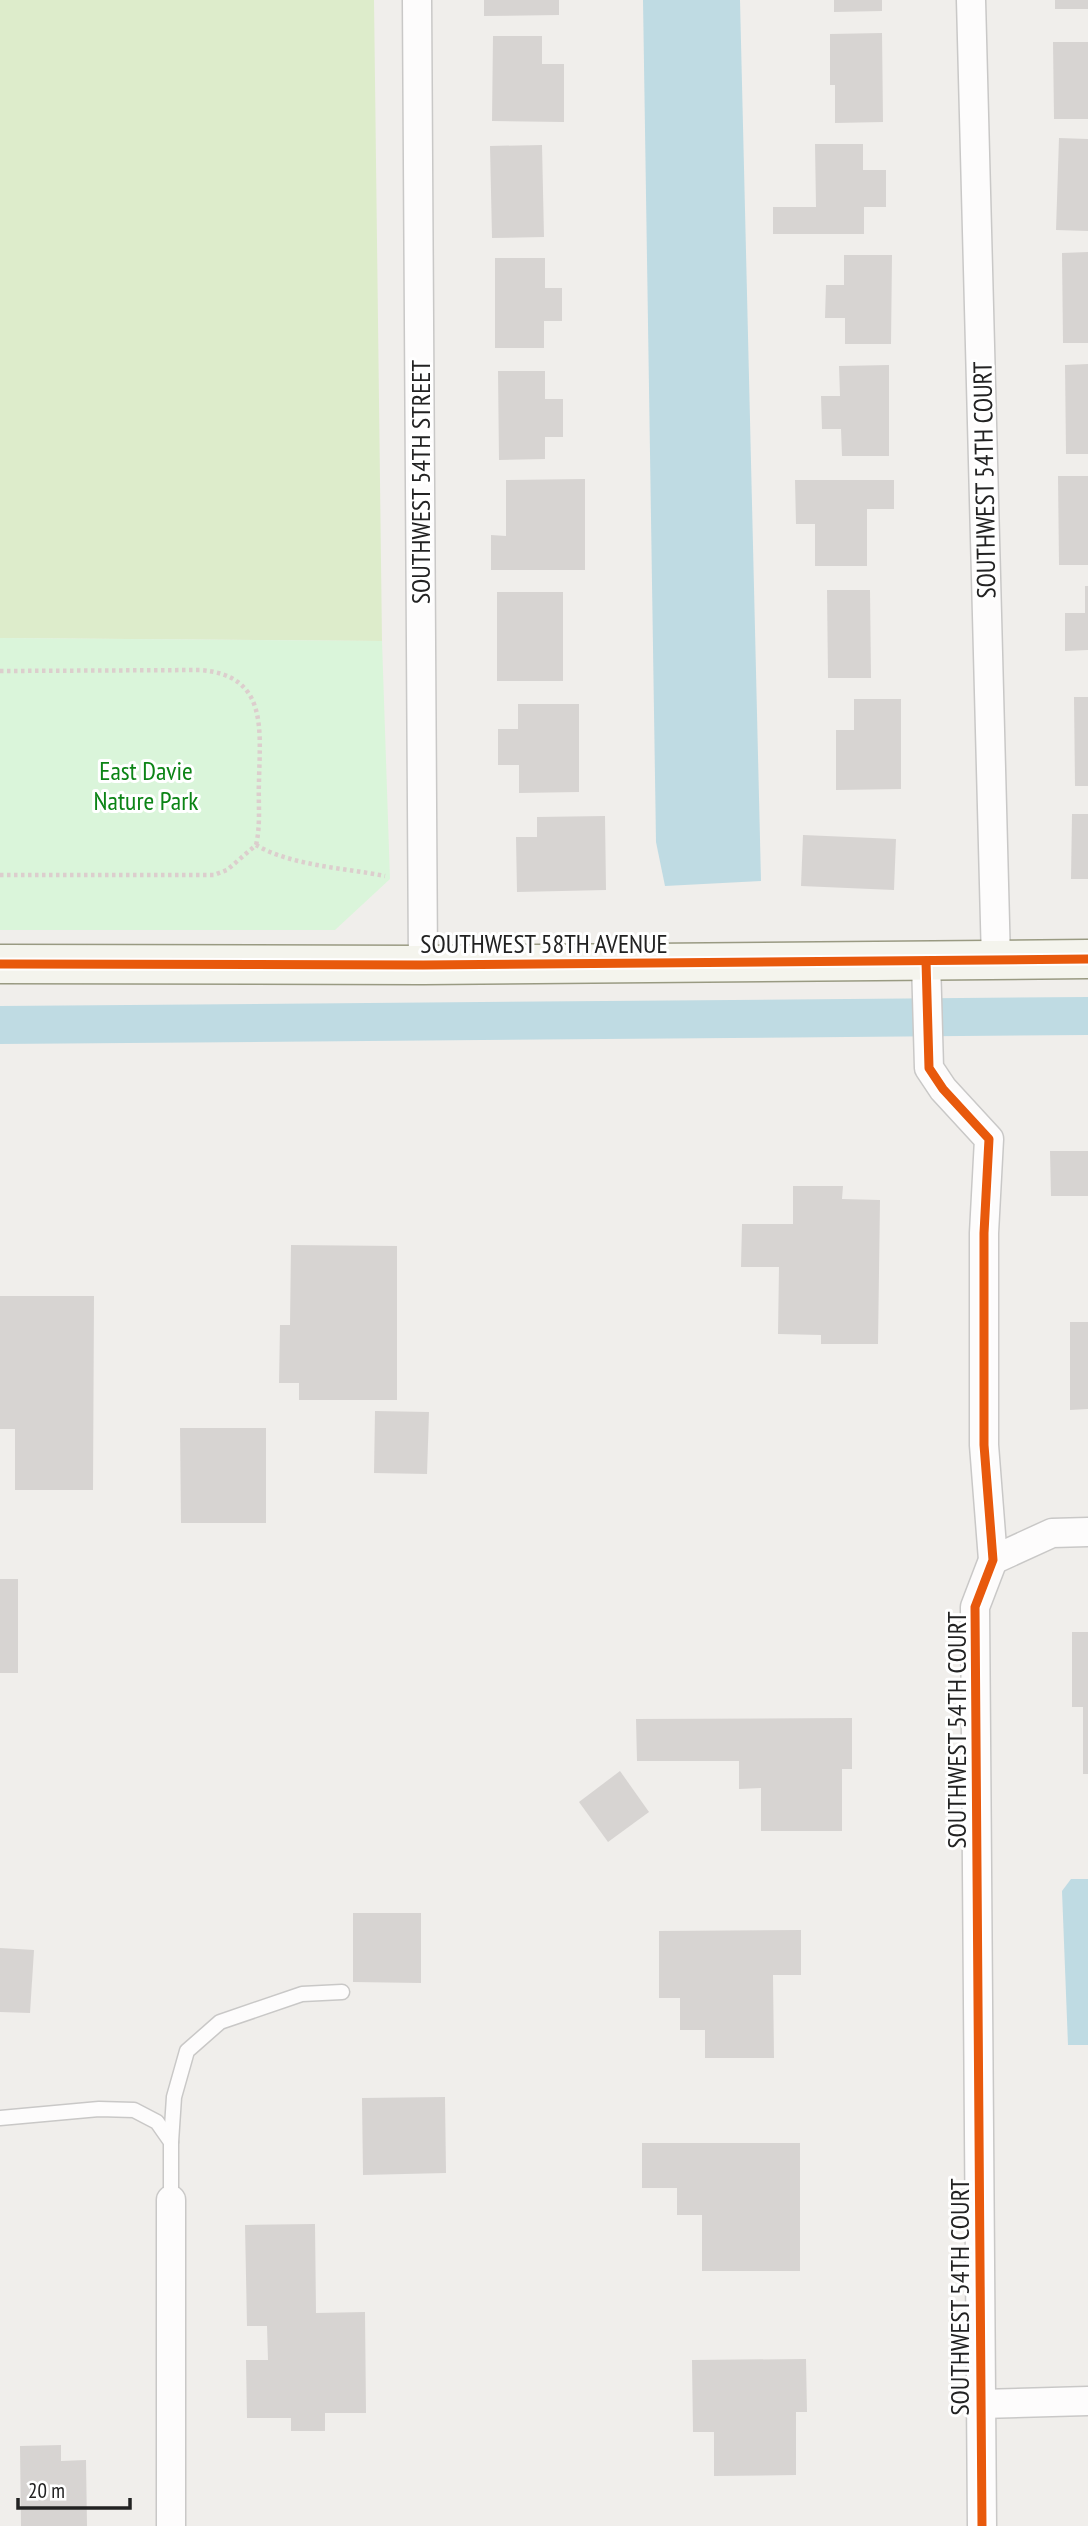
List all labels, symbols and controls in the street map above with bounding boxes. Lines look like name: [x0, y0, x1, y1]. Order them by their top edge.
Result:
street label: SOUTHWEST 54TH STREET: [404, 360, 437, 604]
street label: SOUTHWEST 54TH COURT: [965, 361, 1003, 599]
park label: East Davie Nature Park: [94, 754, 198, 817]
street label: SOUTHWEST 58TH AVENUE: [420, 927, 668, 960]
street label: SOUTHWEST 54TH COURT: [940, 1611, 973, 1849]
street label: SOUTHWEST 54TH COURT: [943, 2178, 976, 2416]
scale bar: [18, 2466, 130, 2510]
text: 20 m: [28, 2477, 65, 2504]

